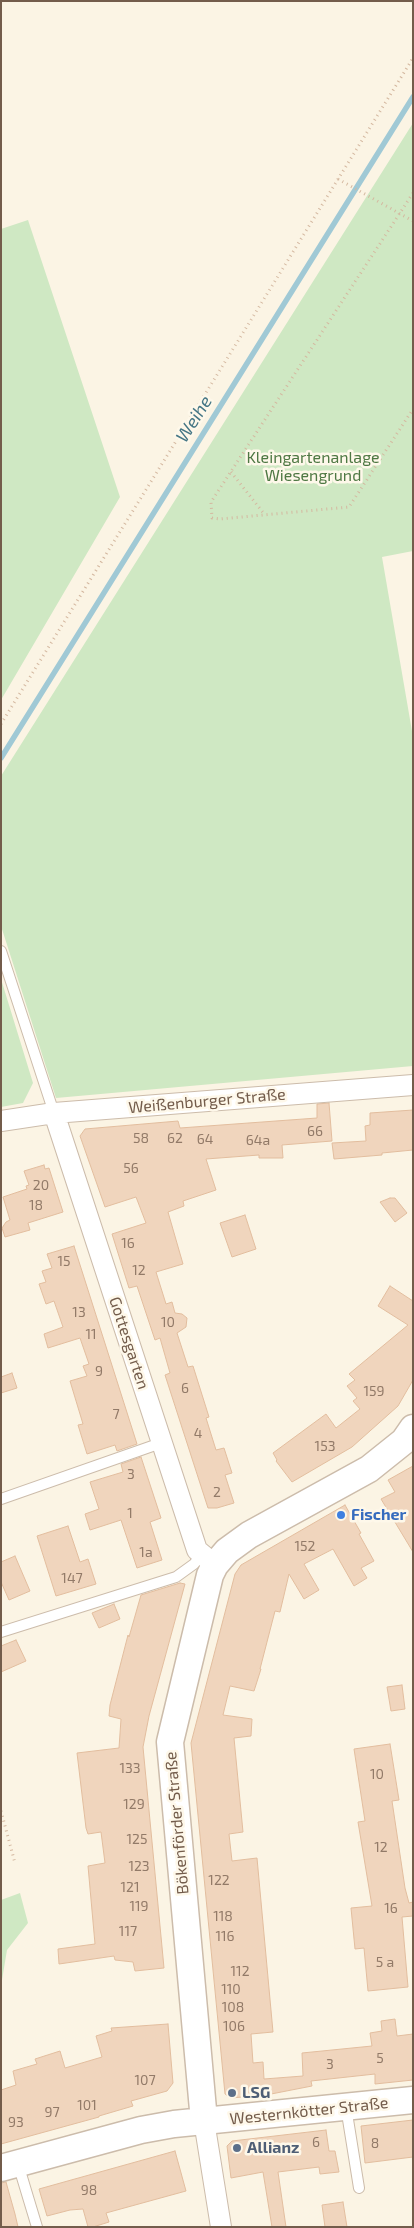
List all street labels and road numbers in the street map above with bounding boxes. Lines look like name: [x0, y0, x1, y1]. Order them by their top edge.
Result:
street label: Weißenburger Straße: [128, 1085, 286, 1117]
street label: Gottesgarten: [105, 1294, 153, 1392]
street label: Bökenförder Straße: [161, 1751, 193, 1895]
street label: Westernkötter Straße: [229, 2093, 389, 2129]

